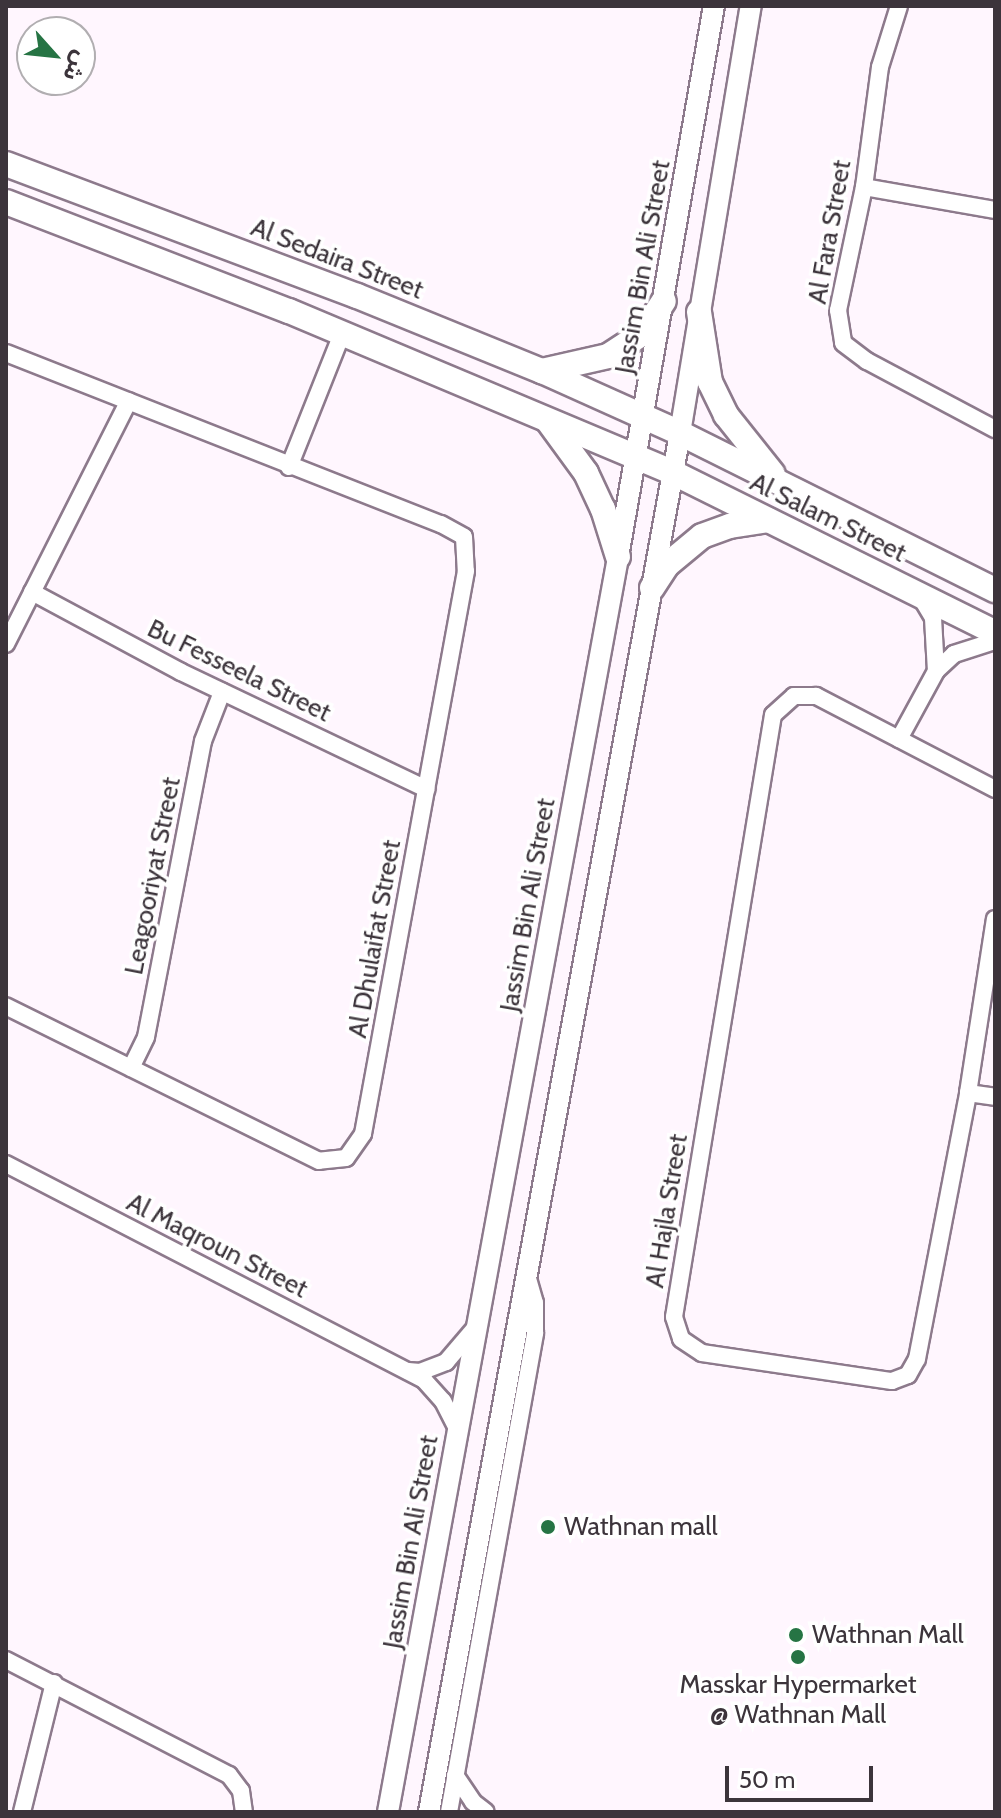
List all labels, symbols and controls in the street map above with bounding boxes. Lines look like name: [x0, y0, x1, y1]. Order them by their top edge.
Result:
north arrow: [16, 16, 96, 96]
text: ش: [57, 47, 95, 86]
street label: Jassim Bin Ali Street: [609, 158, 677, 376]
street label: Al Fara Street: [802, 158, 858, 306]
street label: Al Sedaira Street: [246, 212, 428, 306]
street label: Al Salam Street: [745, 467, 911, 569]
street label: Bu Fesseela Street: [142, 613, 336, 729]
street label: Leagooriyat Street: [119, 775, 187, 977]
street label: Jassim Bin Ali Street: [494, 796, 562, 1014]
street label: Al Dhulaifat Street: [342, 838, 408, 1040]
street label: Al Hajla Street: [639, 1132, 695, 1290]
street label: Al Maqroun Street: [121, 1187, 313, 1305]
street label: Jassim Bin Ali Street: [377, 1433, 445, 1651]
place label: Wathnan mall: [564, 1511, 718, 1543]
marker: Wathnan mall: [539, 1518, 557, 1536]
place label: Wathnan Mall: [812, 1619, 964, 1651]
marker: Wathnan Mall: [787, 1626, 805, 1644]
marker: Masskar Hypermarket @ Wathnan Mall: [789, 1648, 807, 1666]
place label: Masskar Hypermarket @ Wathnan Mall: [680, 1669, 916, 1730]
scale bar: [729, 1750, 877, 1800]
text: 50 m: [739, 1765, 795, 1794]

